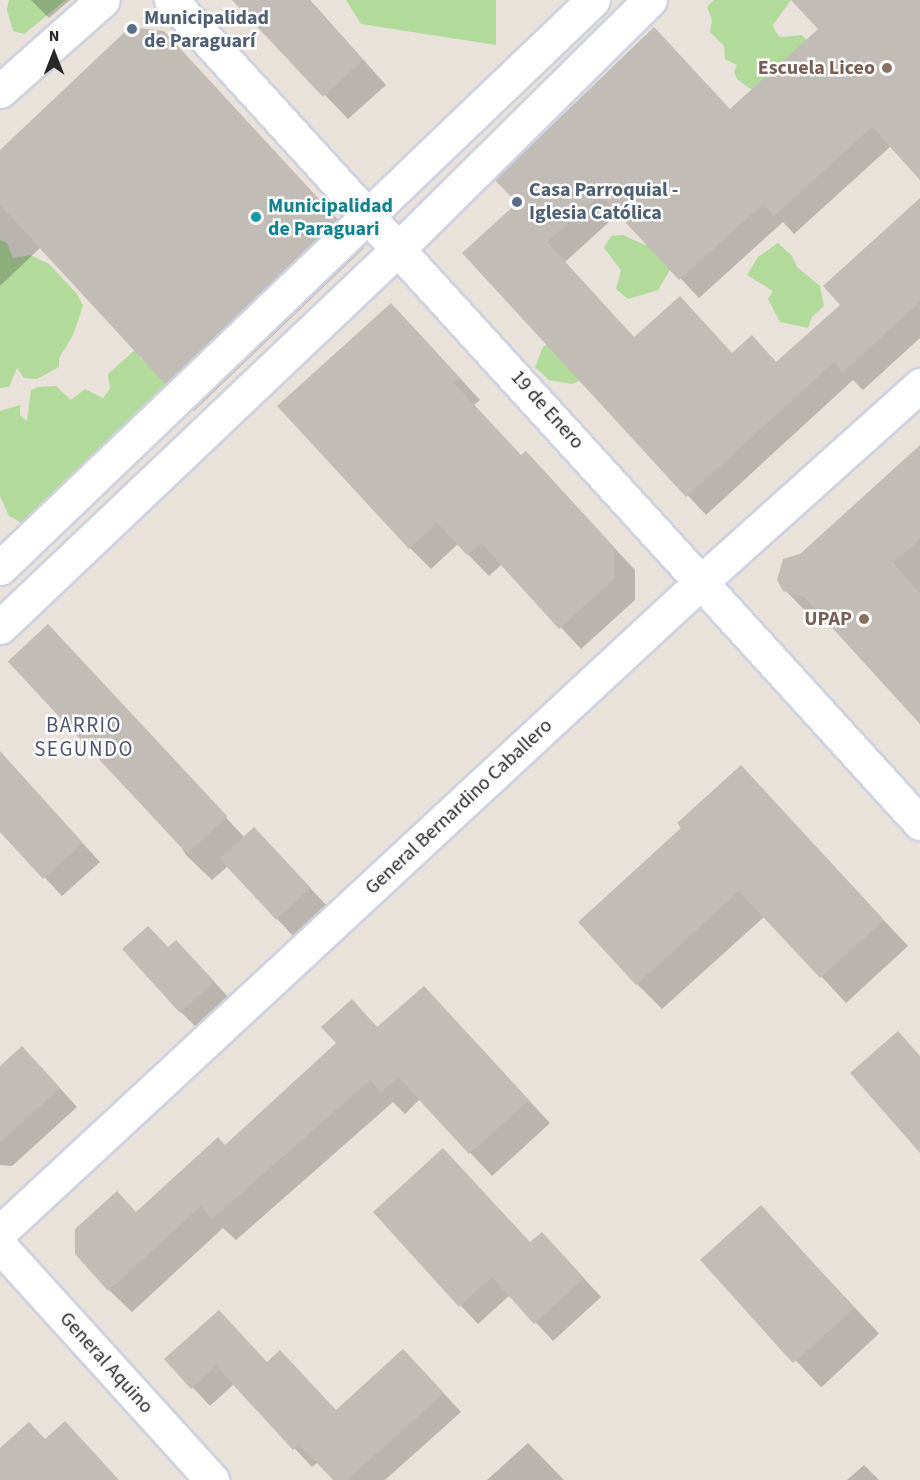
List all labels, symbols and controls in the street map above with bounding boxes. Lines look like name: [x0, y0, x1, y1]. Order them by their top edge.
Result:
place label: Municipalidad de Paraguarí: [144, 6, 269, 53]
marker: Municipalidad de Paraguarí: [125, 22, 139, 36]
north arrow: [24, 24, 84, 84]
text: N: [49, 25, 59, 47]
place label: Escuela Liceo: [758, 56, 875, 80]
marker: Escuela Liceo: [880, 61, 894, 75]
place label: Casa Parroquial - Iglesia Católica: [529, 178, 678, 225]
place label: Municipalidad de Paraguari: [268, 194, 393, 241]
marker: Casa Parroquial - Iglesia Católica: [510, 195, 524, 209]
marker: Municipalidad de Paraguari: [249, 210, 263, 224]
street label: 19 de Enero: [505, 366, 589, 454]
place label: UPAP: [804, 607, 852, 631]
marker: UPAP: [857, 612, 871, 626]
district label: BARRIO SEGUNDO: [34, 712, 134, 762]
street label: General Bernardino Caballero: [360, 714, 558, 900]
street label: General Aquino: [54, 1307, 158, 1419]

